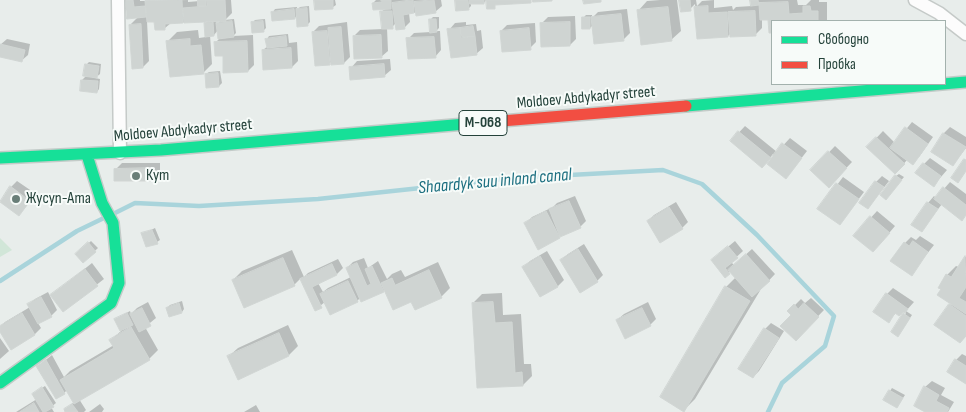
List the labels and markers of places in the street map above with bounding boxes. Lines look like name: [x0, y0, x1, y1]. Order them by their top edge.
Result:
place label: Кут: [146, 166, 169, 186]
marker: Кут: [130, 170, 142, 182]
place label: Жусуп-Ата: [26, 189, 91, 209]
marker: Жусуп-Ата: [10, 193, 22, 205]

